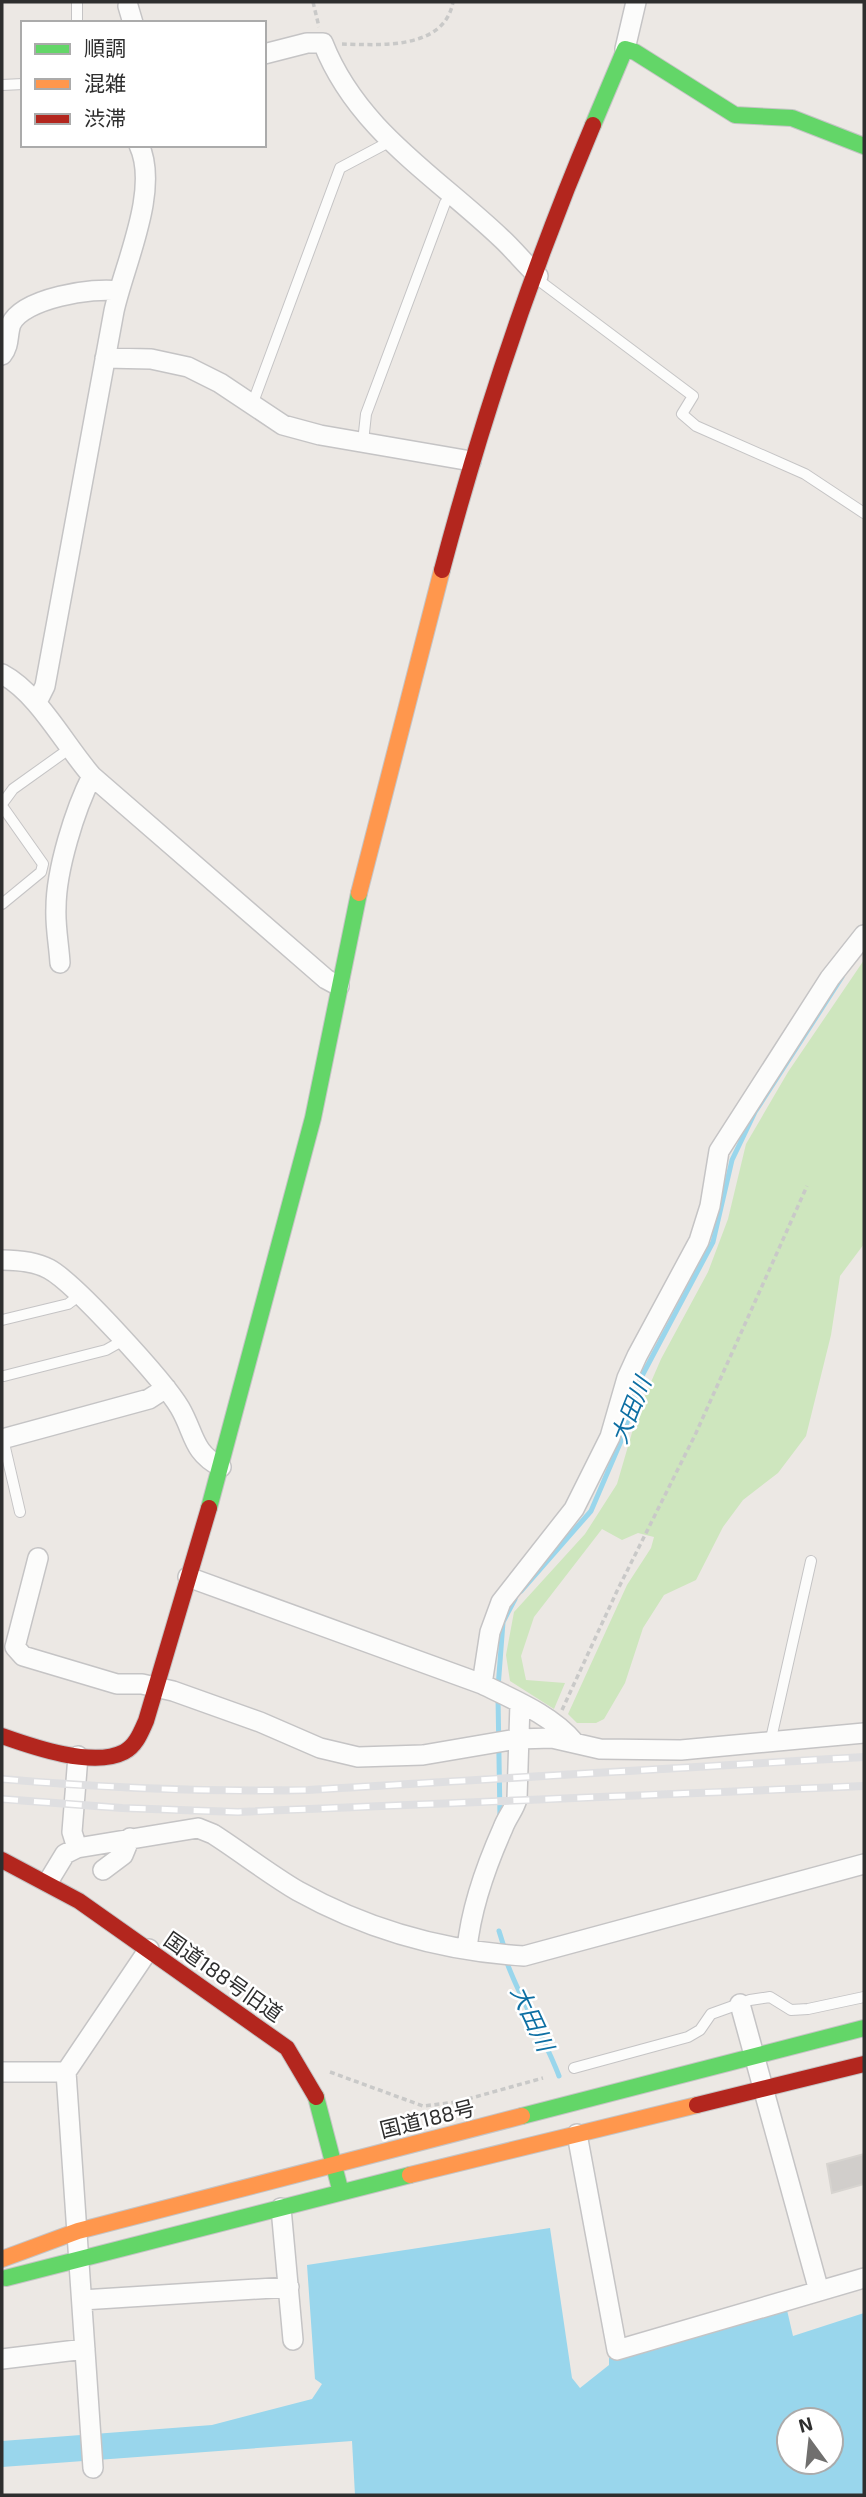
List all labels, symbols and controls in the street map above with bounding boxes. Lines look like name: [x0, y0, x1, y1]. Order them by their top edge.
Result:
legend: [21, 21, 266, 147]
text: 順調: [84, 35, 126, 60]
text: 混雑: [84, 70, 126, 95]
text: 渋滞: [84, 105, 126, 130]
water label: 大田川: [604, 1370, 657, 1447]
street label: 国道188号旧道: [160, 1926, 288, 2026]
water label: 大田川: [506, 1981, 562, 2058]
street label: 国道188号: [377, 2094, 477, 2142]
north arrow: [775, 2406, 845, 2476]
text: N: [796, 2411, 815, 2437]

